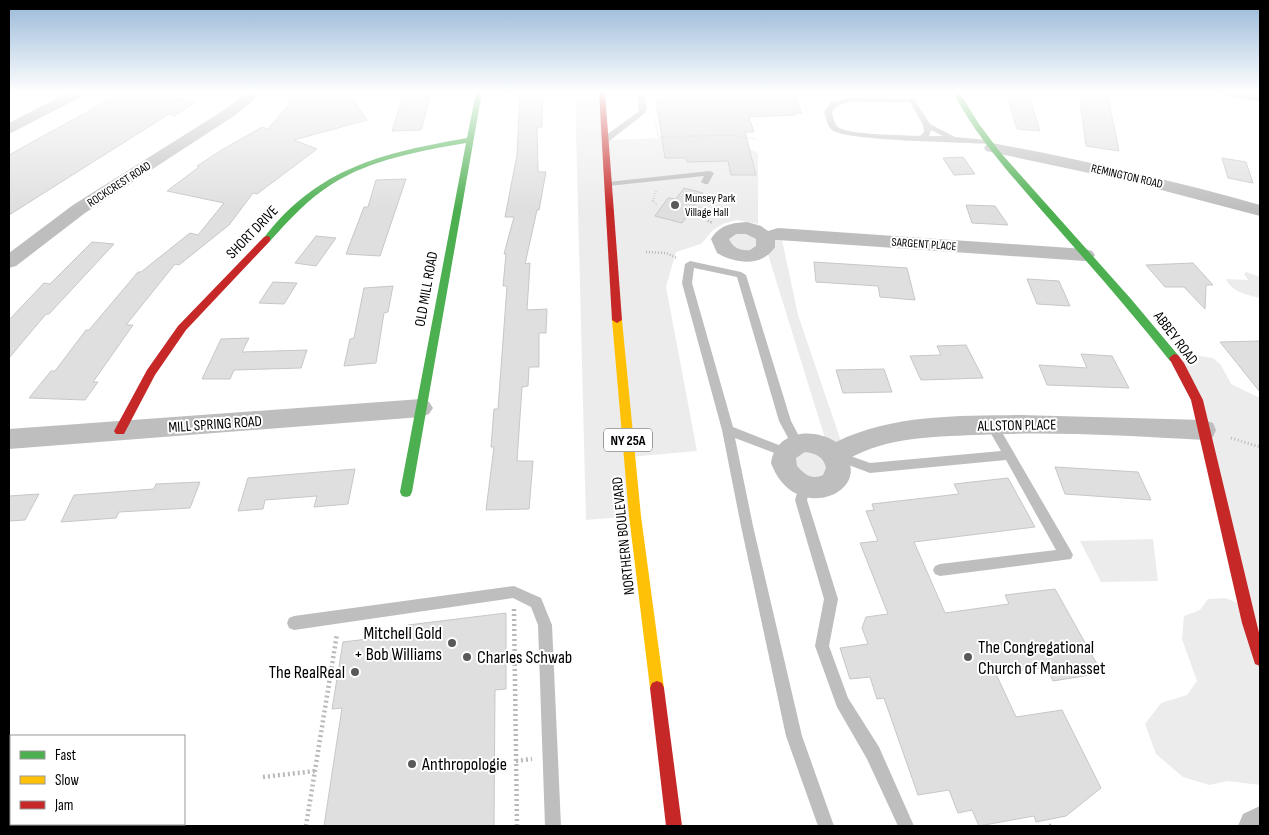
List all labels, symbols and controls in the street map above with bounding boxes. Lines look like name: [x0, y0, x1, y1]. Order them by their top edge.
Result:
street label: ROCKCREST ROAD: [85, 158, 154, 211]
street label: REMINGTON ROAD: [1090, 161, 1164, 192]
place label: Munsey Park Village Hall: [685, 191, 736, 220]
marker: Munsey Park Village Hall: [669, 199, 681, 211]
street label: SHORT DRIVE: [222, 202, 282, 263]
street label: SARGENT PLACE: [891, 235, 957, 254]
street label: OLD MILL ROAD: [411, 250, 442, 328]
street label: ABBEY ROAD: [1149, 307, 1202, 369]
street label: MILL SPRING ROAD: [168, 412, 262, 437]
street label: ALLSTON PLACE: [976, 415, 1057, 436]
road number: NY 25A: [604, 428, 652, 452]
street label: NORTHERN BOULEVARD: [608, 476, 639, 596]
place label: Mitchell Gold + Bob Williams: [354, 623, 442, 665]
marker: Mitchell Gold + Bob Williams: [446, 637, 458, 649]
place label: The Congregational Church of Manhasset: [978, 637, 1106, 679]
place label: Charles Schwab: [477, 647, 572, 668]
marker: Charles Schwab: [461, 651, 473, 663]
marker: The Congregational Church of Manhasset: [962, 651, 974, 663]
place label: The RealReal: [269, 662, 345, 683]
marker: The RealReal: [349, 666, 361, 678]
legend: [10, 735, 185, 825]
text: Fast: [55, 746, 77, 765]
place label: Anthropologie: [421, 754, 507, 775]
marker: Anthropologie: [406, 758, 418, 770]
text: Slow: [55, 771, 79, 790]
text: Jam: [54, 796, 73, 815]

